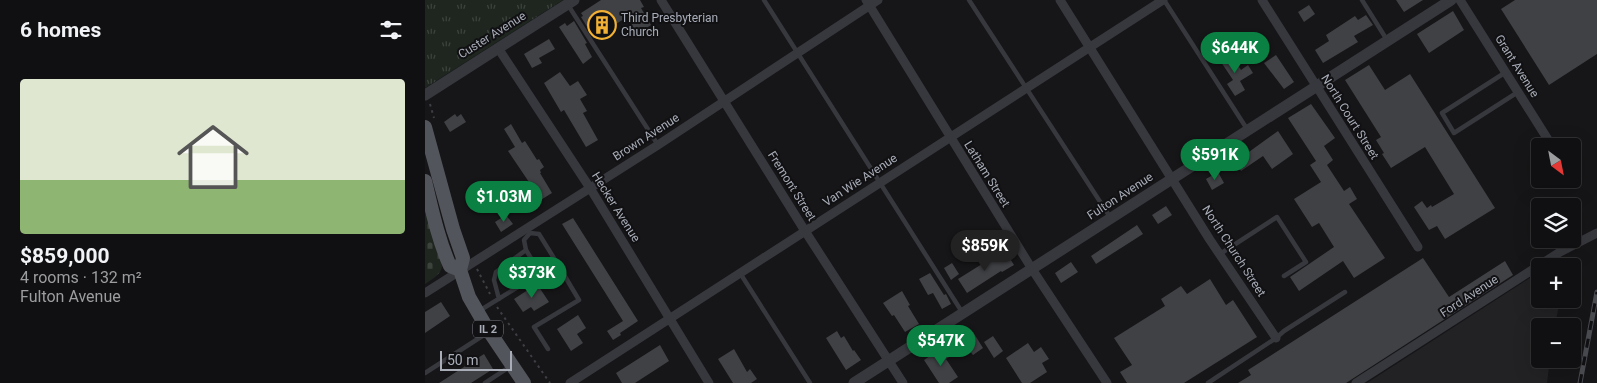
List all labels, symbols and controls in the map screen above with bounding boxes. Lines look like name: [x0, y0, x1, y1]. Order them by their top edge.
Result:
street label: Custer Avenue: [456, 9, 528, 61]
building icon: Third Presbyterian Church: [587, 10, 617, 40]
place label: Third Presbyterian Church: [621, 11, 718, 39]
icon: filters: [377, 16, 405, 44]
text: 6 homes: [20, 18, 101, 42]
pin: $644K: [1200, 32, 1270, 74]
street label: Grant Avenue: [1492, 32, 1542, 100]
text: $644K: [1212, 38, 1258, 57]
street label: North Court Street: [1318, 72, 1382, 162]
street label: Brown Avenue: [610, 110, 682, 164]
icon: home: [168, 112, 258, 202]
street label: Latham Street: [961, 138, 1013, 210]
pin: $591K: [1180, 138, 1250, 181]
north arrow: [1531, 138, 1581, 188]
map controls: [1531, 138, 1581, 368]
text: $591K: [1192, 145, 1238, 164]
street label: Fremont Street: [765, 149, 819, 223]
street label: Van Wie Avenue: [820, 151, 900, 209]
street label: Hecker Avenue: [589, 169, 643, 245]
street label: Fulton Avenue: [1085, 170, 1155, 222]
pin: $1.03M: [463, 180, 545, 223]
text: $1.03M: [476, 187, 532, 206]
button: layers: [1531, 198, 1581, 248]
street label: North Church Street: [1199, 203, 1269, 299]
pin: $859K: [950, 230, 1020, 272]
text: $859K: [962, 236, 1008, 255]
text: $859,000: [20, 244, 110, 268]
pin: $373K: [497, 256, 567, 299]
button: +: [1531, 258, 1581, 308]
text: $373K: [509, 263, 555, 282]
text: 4 rooms · 132 m²: [20, 268, 142, 287]
street label: Ford Avenue: [1437, 272, 1501, 320]
text: Fulton Avenue: [20, 287, 121, 306]
button: −: [1531, 318, 1581, 368]
road number: IL 2: [473, 320, 503, 338]
pin: $547K: [906, 324, 976, 367]
text: $547K: [918, 331, 964, 350]
scale bar: [440, 348, 513, 371]
text: 50 m: [447, 352, 479, 368]

